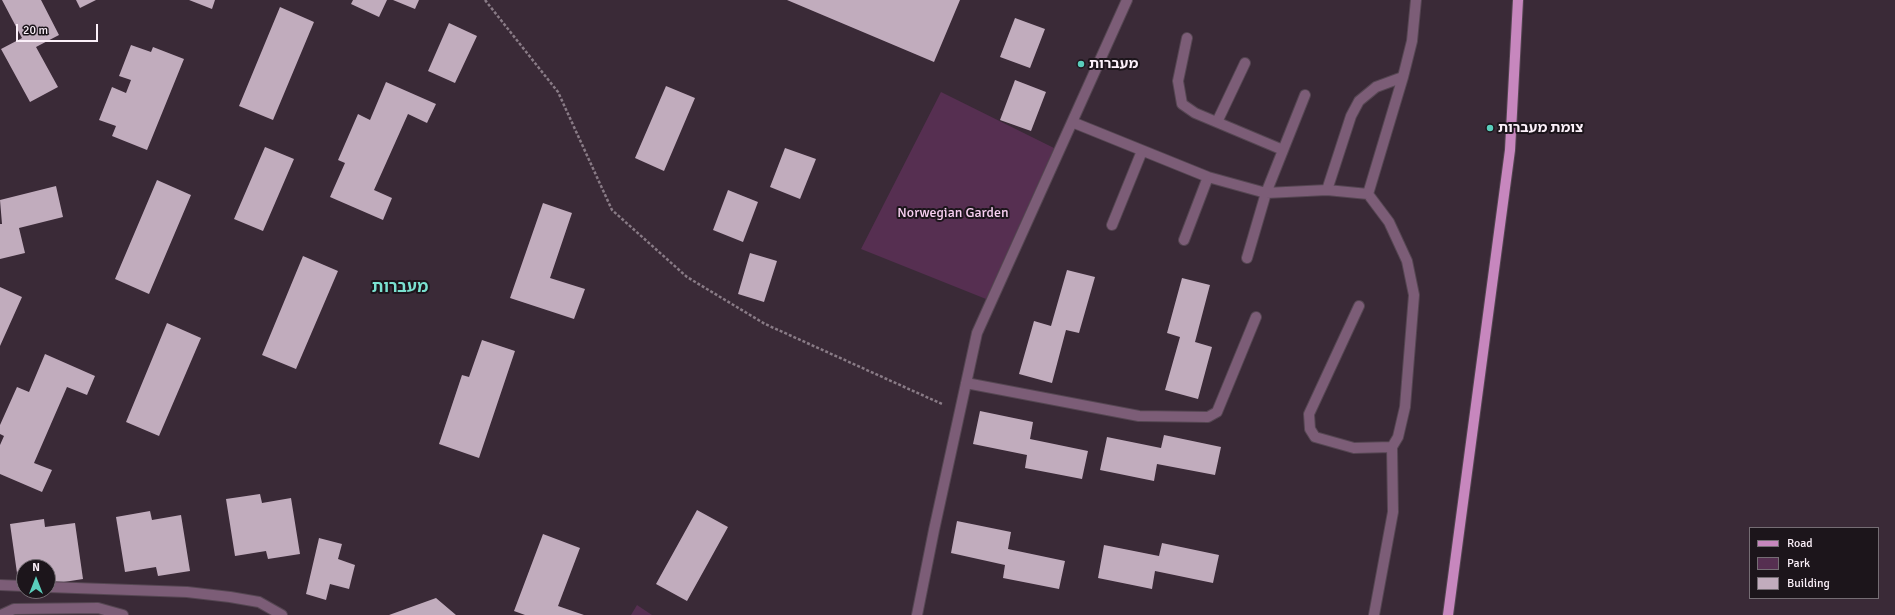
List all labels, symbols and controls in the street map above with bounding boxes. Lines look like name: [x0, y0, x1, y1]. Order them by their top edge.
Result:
scale bar: [18, 16, 100, 42]
text: 20 m: [23, 23, 48, 38]
place label: מעברות: [1089, 56, 1138, 72]
marker: מעברות: [1076, 59, 1086, 69]
place label: צומת מעברות: [1498, 120, 1583, 136]
marker: צומת מעברות: [1485, 123, 1495, 133]
park label: Norwegian Garden: [897, 205, 1009, 221]
district label: מעברות: [372, 278, 428, 298]
legend: [1749, 527, 1879, 599]
text: Road: [1787, 536, 1813, 551]
text: Park: [1787, 556, 1810, 571]
north arrow: [16, 559, 56, 599]
text: N: [32, 561, 40, 574]
text: Building: [1787, 576, 1830, 591]

